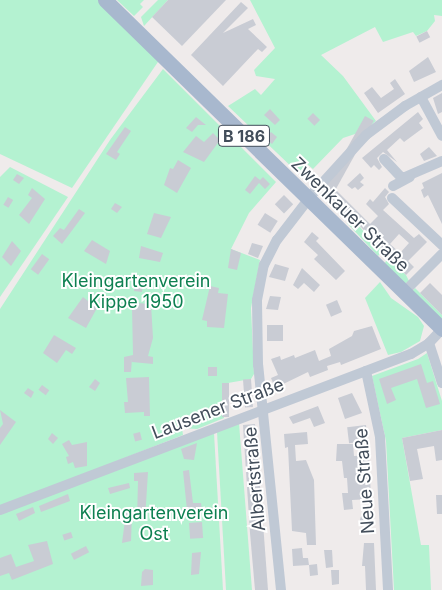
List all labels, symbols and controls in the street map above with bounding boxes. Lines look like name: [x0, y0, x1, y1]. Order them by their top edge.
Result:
road number: B 186: [218, 122, 270, 150]
street label: Zwenkauer Straße: [286, 153, 414, 277]
park label: Kleingartenverein Kippe 1950: [62, 271, 210, 314]
street label: Lausener Straße: [149, 374, 287, 444]
street label: Albertstraße: [240, 426, 270, 532]
street label: Neue Straße: [351, 427, 379, 535]
park label: Kleingartenverein Ost: [80, 503, 228, 546]

